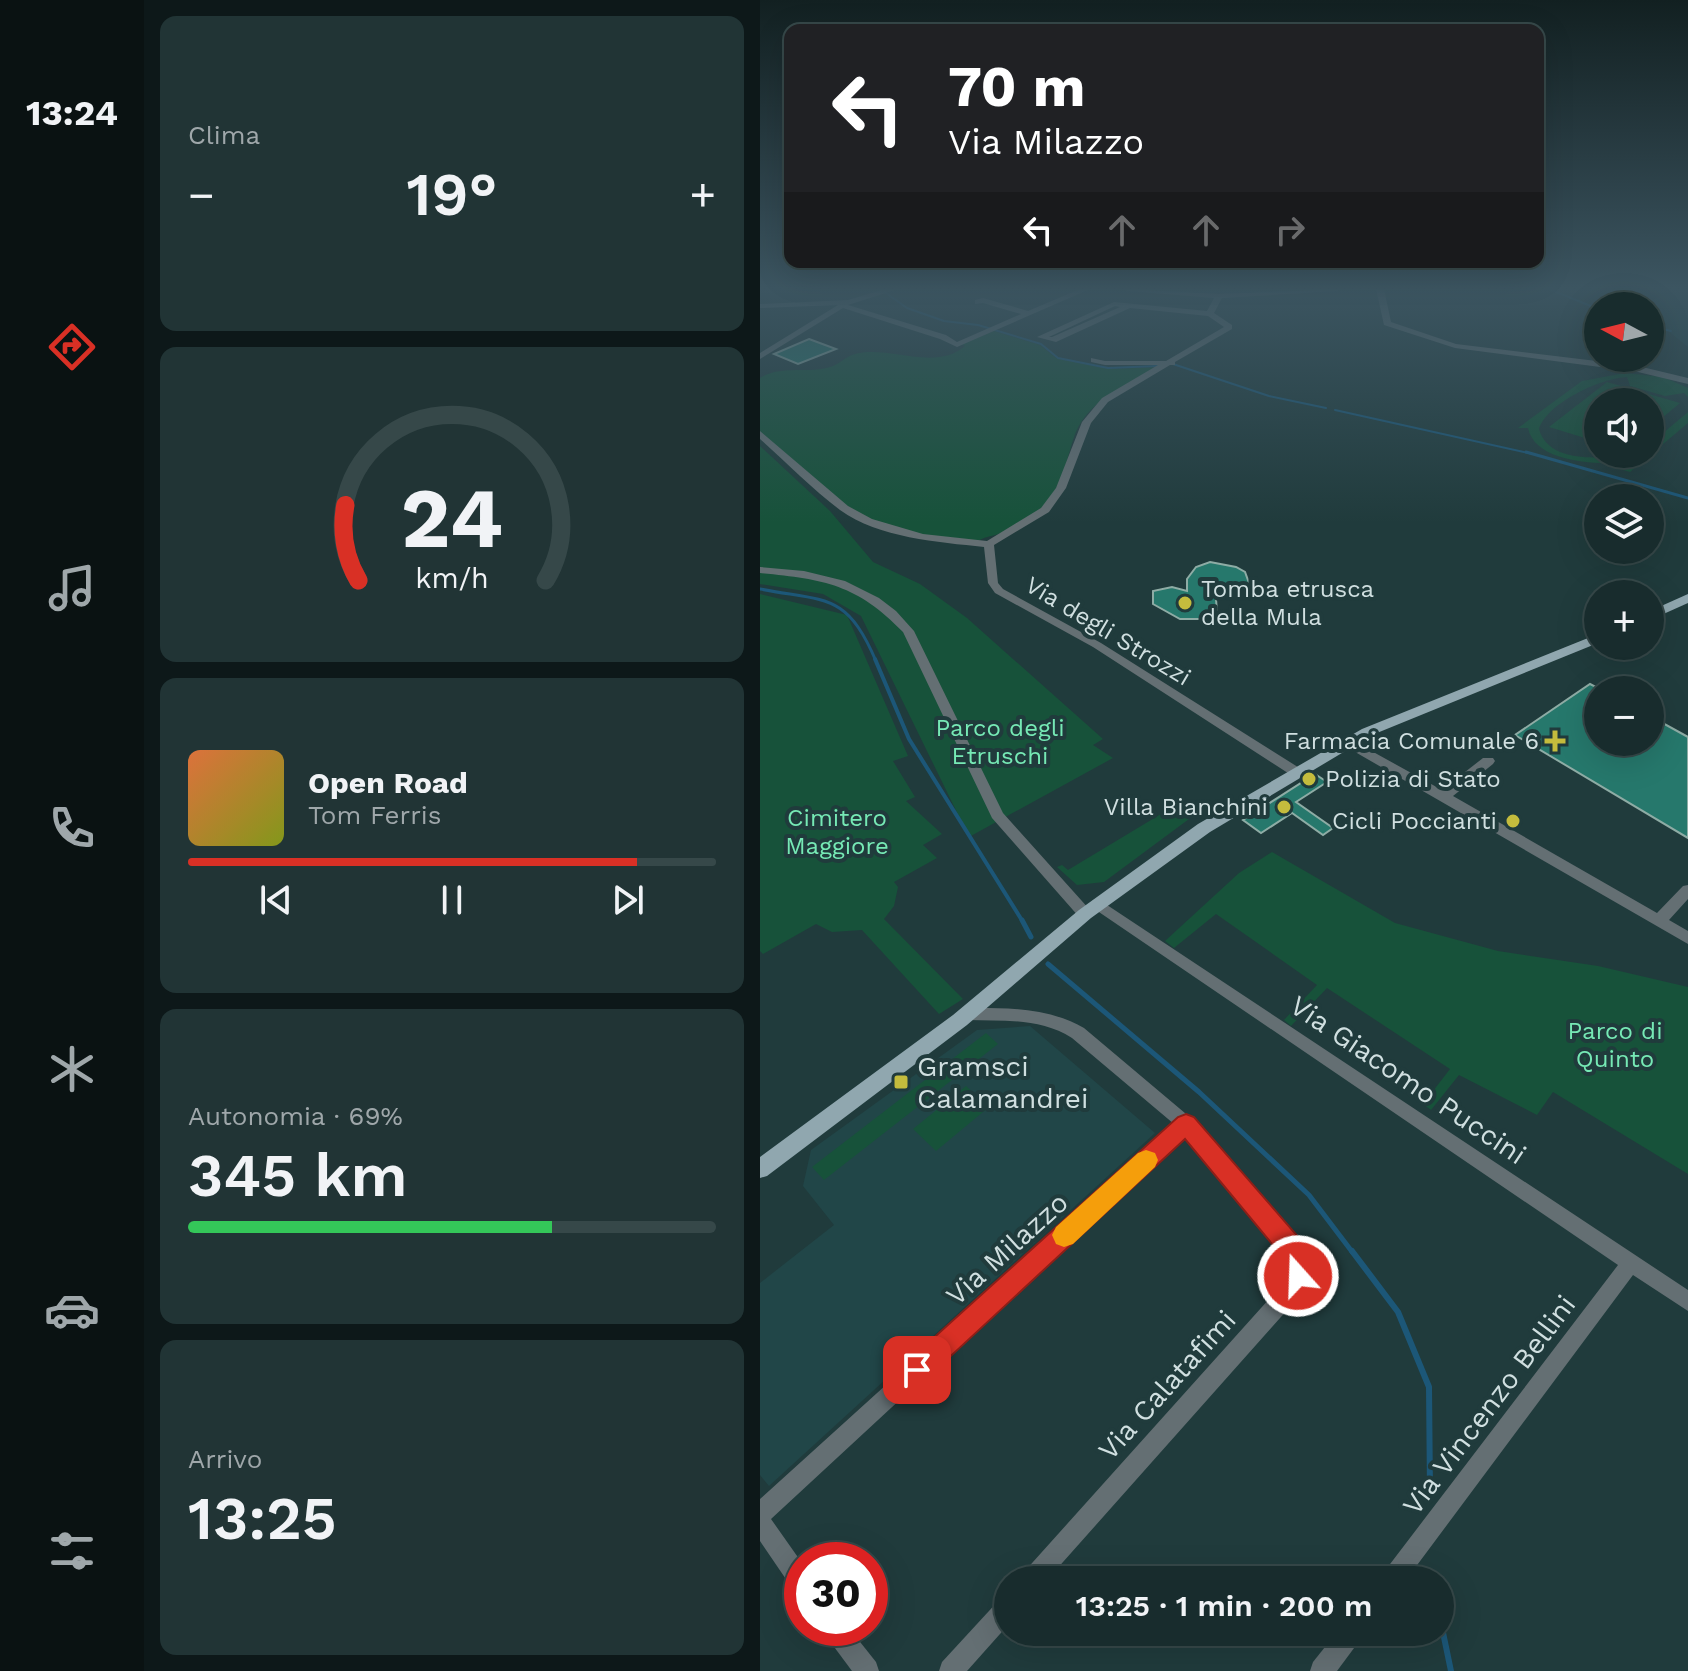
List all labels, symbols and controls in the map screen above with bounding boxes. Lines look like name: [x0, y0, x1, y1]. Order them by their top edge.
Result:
text: 70 m: [948, 54, 1085, 120]
icon: left: [816, 56, 920, 160]
text: 13:24: [26, 92, 118, 134]
text: Clima: [188, 120, 260, 150]
text: Via Milazzo: [948, 121, 1144, 163]
text: 19°: [407, 159, 497, 230]
text: −: [188, 169, 215, 221]
text: +: [689, 169, 716, 221]
icon: left: [1016, 208, 1060, 252]
icon: ahead: [1100, 208, 1144, 252]
icon: ahead: [1184, 208, 1228, 252]
icon: right: [1268, 208, 1312, 252]
north arrow: [1584, 292, 1664, 372]
map controls: [1584, 292, 1664, 756]
icon: directions: [44, 319, 100, 375]
button: sound: [1584, 388, 1664, 468]
text: 24: [401, 469, 503, 566]
button: layers: [1584, 484, 1664, 564]
icon: music: [44, 560, 100, 616]
text: km/h: [415, 561, 489, 595]
street label: Via degli Strozzi: [1020, 571, 1196, 691]
place label: Tomba etrusca della Mula: [1201, 575, 1374, 631]
button: +: [1584, 580, 1664, 660]
marker: Tomba etrusca della Mula: [1176, 594, 1194, 612]
button: −: [1584, 676, 1664, 756]
park label: Parco degli Etruschi: [935, 714, 1065, 770]
place label: Farmacia Comunale 6: [1284, 727, 1539, 755]
marker: Farmacia Comunale 6: [1546, 732, 1564, 750]
text: Open Road: [308, 765, 468, 800]
place label: Polizia di Stato: [1325, 765, 1501, 793]
marker: Polizia di Stato: [1300, 770, 1318, 788]
place label: Villa Bianchini: [1104, 793, 1268, 821]
marker: Villa Bianchini: [1275, 798, 1293, 816]
icon: phone: [44, 800, 100, 856]
text: Tom Ferris: [308, 800, 441, 830]
park label: Cimitero Maggiore: [785, 804, 889, 860]
place label: Cicli Poccianti: [1332, 807, 1497, 835]
marker: Cicli Poccianti: [1504, 812, 1522, 830]
icon: previous: [254, 878, 298, 922]
icon: pause: [430, 878, 474, 922]
icon: next: [606, 878, 650, 922]
street label: Via Giacomo Puccini: [1284, 989, 1532, 1171]
park label: Parco di Quinto: [1567, 1017, 1663, 1073]
icon: climate: [44, 1041, 100, 1097]
place label: Gramsci Calamandrei: [917, 1050, 1088, 1115]
marker: Gramsci Calamandrei: [892, 1073, 910, 1091]
text: Autonomia · 69%: [188, 1101, 403, 1131]
text: 345 km: [188, 1140, 407, 1211]
street label: Via Milazzo: [939, 1186, 1075, 1312]
position arrow: [1256, 1234, 1340, 1318]
icon: car: [44, 1282, 100, 1338]
street label: Via Vincenzo Bellini: [1396, 1289, 1582, 1521]
street label: Via Calatafimi: [1091, 1304, 1243, 1466]
pin: [883, 1336, 951, 1404]
icon: arrive: [895, 1348, 939, 1392]
text: Arrivo: [188, 1444, 262, 1474]
text: 13:25: [188, 1483, 337, 1554]
icon: filters: [44, 1523, 100, 1579]
speed limit sign: 30: [784, 1542, 888, 1646]
text: 13:25 · 1 min · 200 m: [1076, 1588, 1372, 1623]

